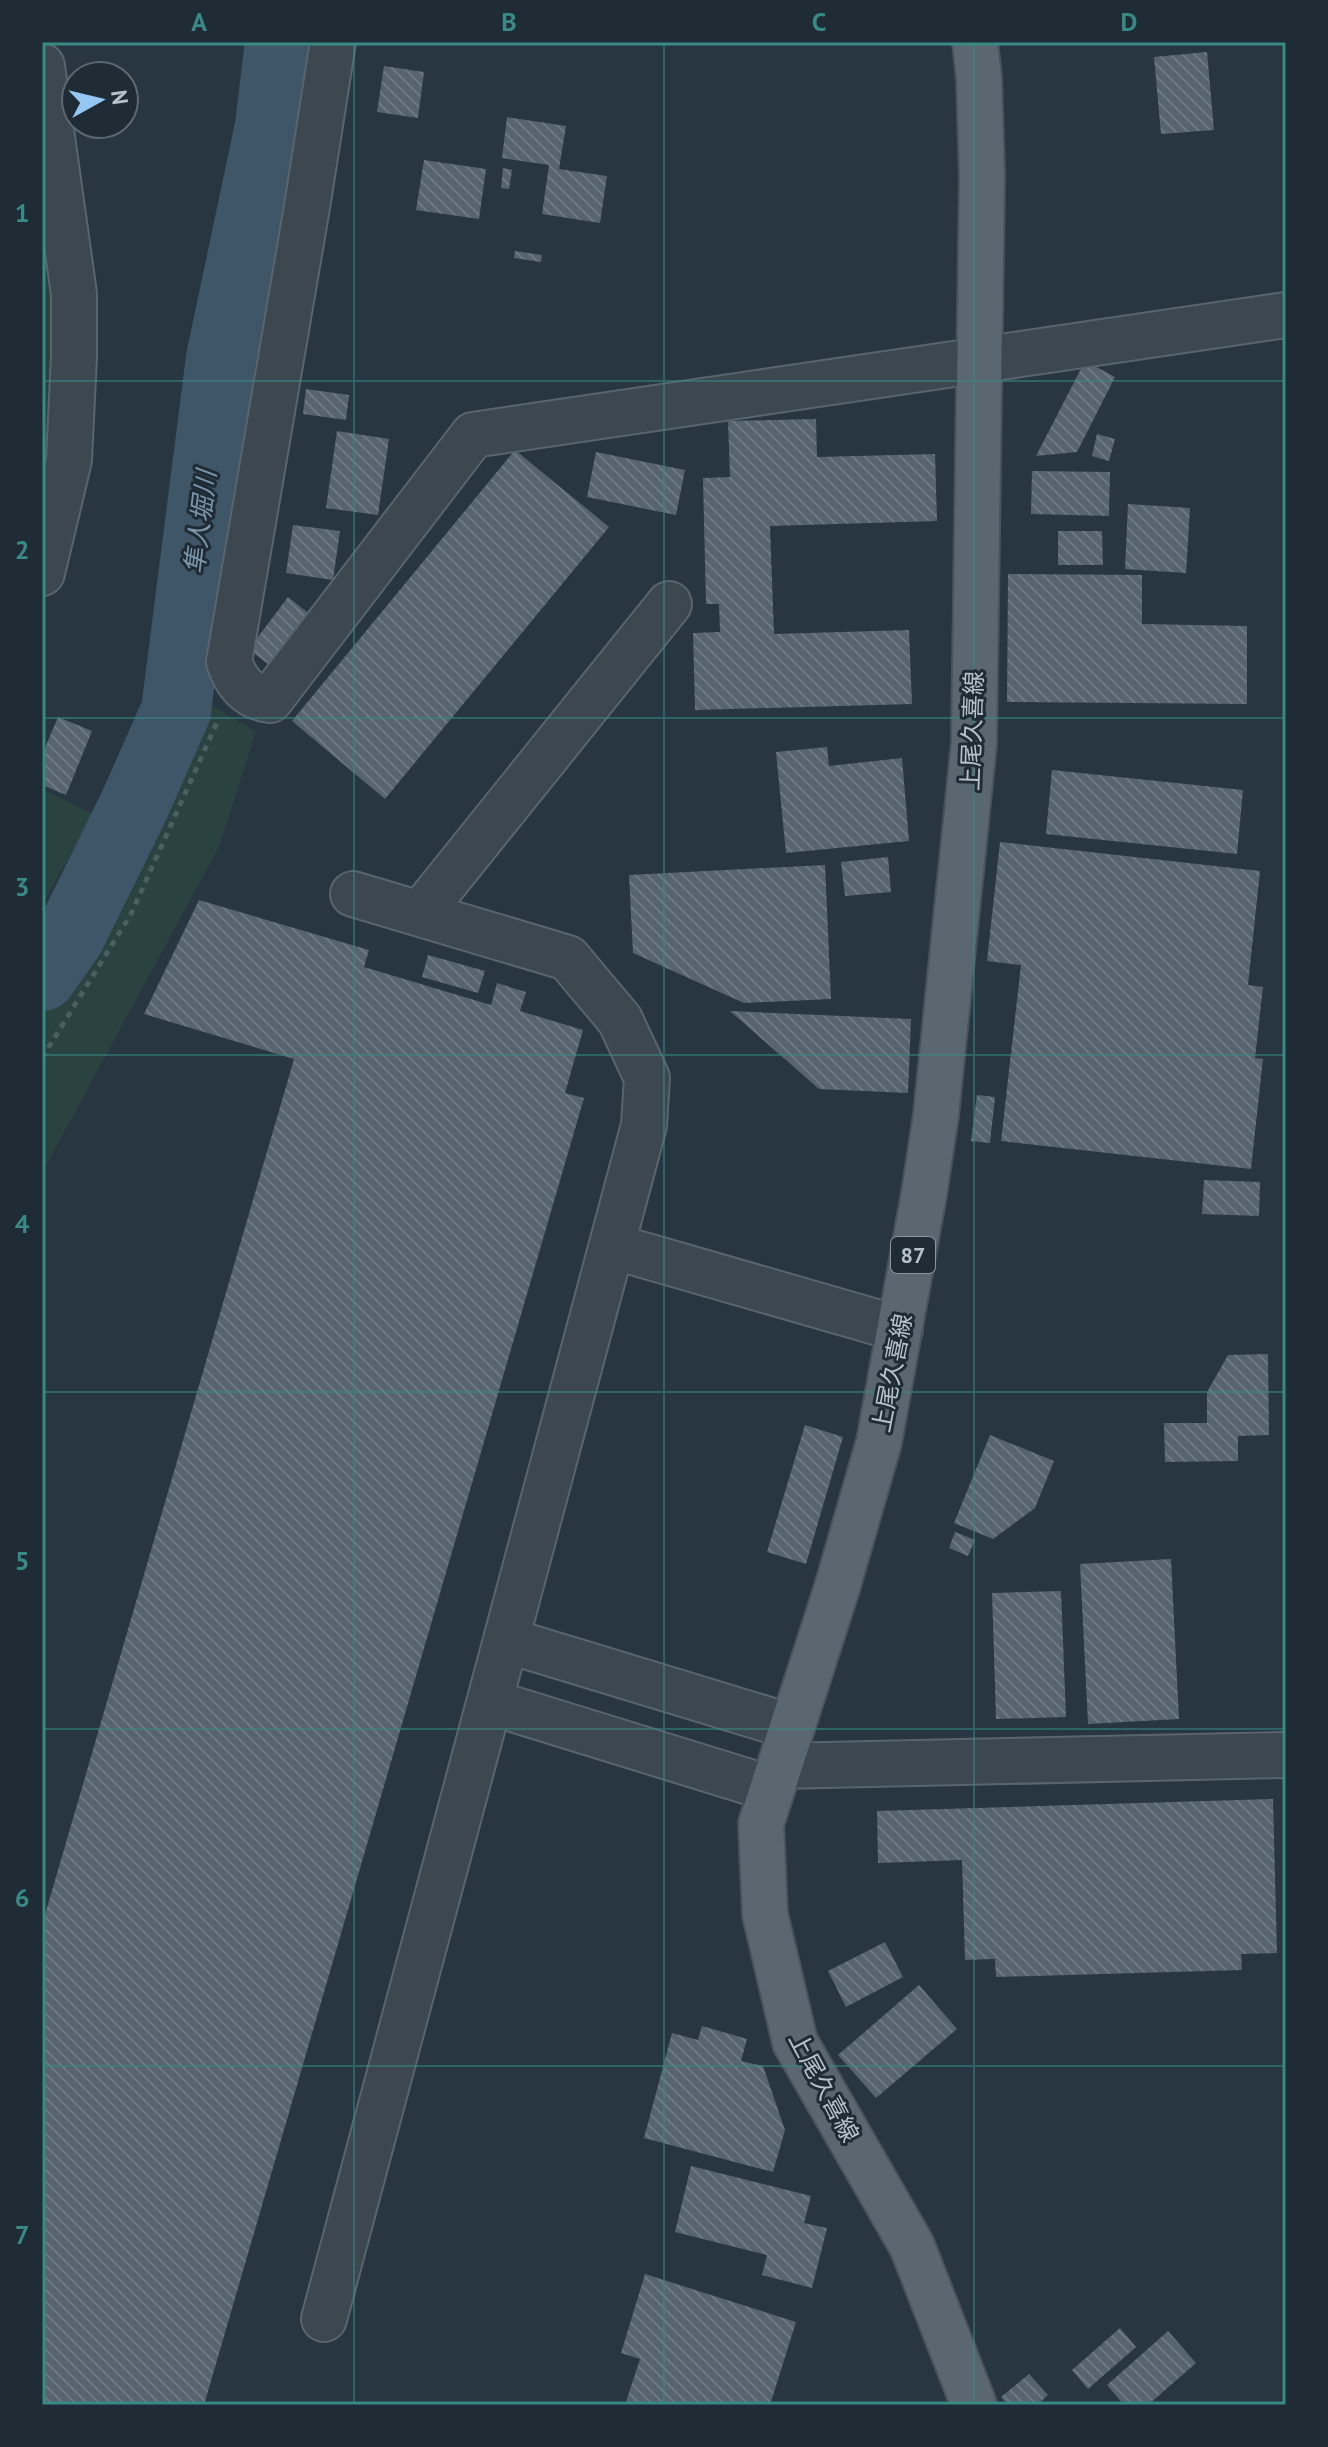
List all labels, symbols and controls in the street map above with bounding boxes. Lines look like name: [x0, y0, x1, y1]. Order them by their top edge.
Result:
text: A: [191, 5, 207, 38]
text: B: [501, 5, 517, 38]
text: C: [812, 5, 826, 38]
text: D: [1121, 5, 1137, 38]
north arrow: [60, 60, 140, 140]
text: N: [105, 88, 135, 106]
text: 1: [15, 196, 29, 229]
water label: 隼人堀川: [177, 465, 223, 576]
text: 2: [15, 533, 29, 566]
street label: 上尾久喜線: [954, 670, 990, 792]
text: 3: [15, 870, 29, 903]
text: 4: [15, 1207, 30, 1240]
road number: 87: [891, 1237, 935, 1273]
street label: 上尾久喜線: [865, 1311, 919, 1435]
text: 5: [15, 1544, 29, 1577]
text: 6: [15, 1881, 29, 1914]
street label: 上尾久喜線: [782, 2027, 866, 2147]
text: 7: [15, 2218, 29, 2251]

